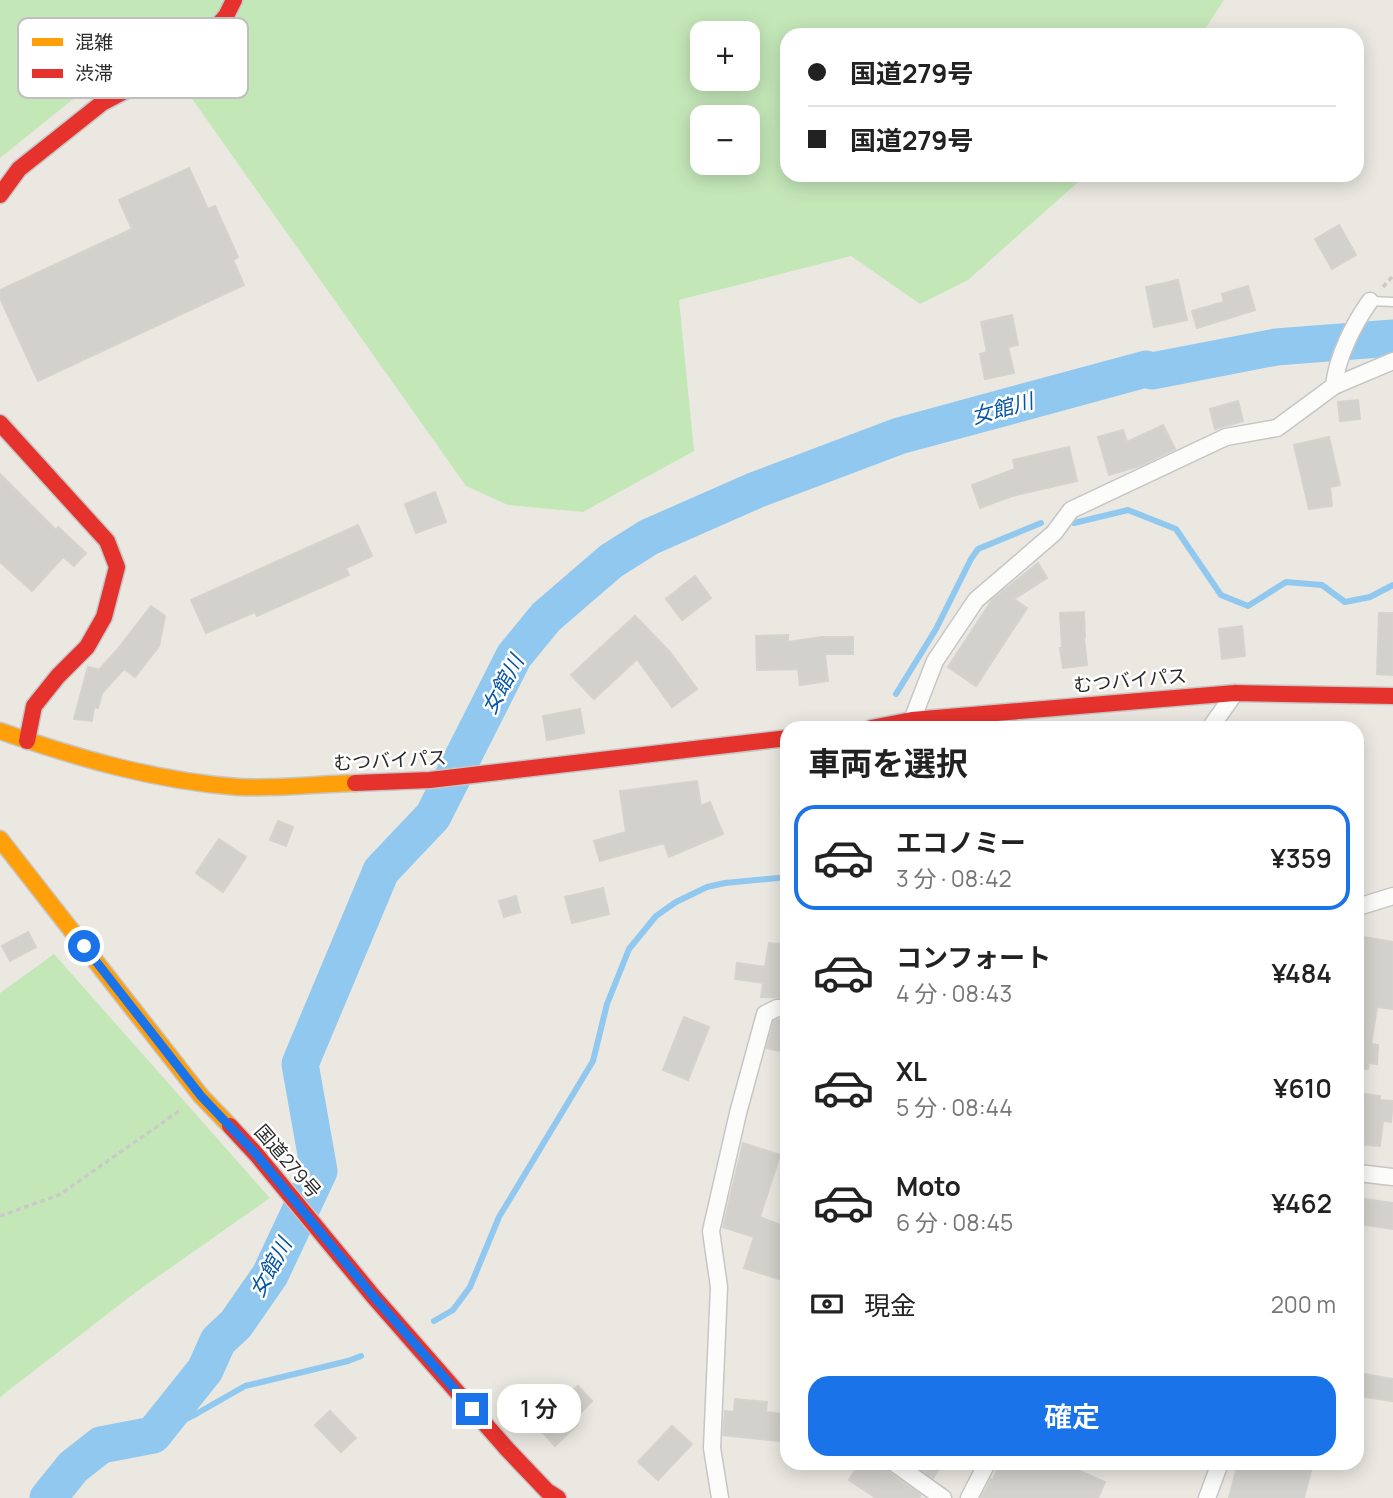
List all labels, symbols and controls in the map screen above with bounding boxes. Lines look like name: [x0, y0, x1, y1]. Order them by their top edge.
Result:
legend: [18, 18, 248, 98]
map controls: [690, 21, 760, 175]
button: +: [690, 21, 760, 91]
text: 混雑: [75, 29, 113, 55]
text: 国道279号: [850, 55, 974, 91]
text: 渋滞: [75, 60, 113, 86]
button: −: [690, 105, 760, 175]
text: 国道279号: [850, 122, 974, 158]
water label: 女館川: [968, 386, 1038, 430]
water label: 女館川: [474, 648, 530, 718]
street label: むつバイパス: [1072, 662, 1188, 698]
text: 車両を選択: [808, 741, 968, 785]
street label: むつバイパス: [333, 744, 447, 776]
text: エコノミー: [896, 824, 1026, 860]
icon: car: [812, 826, 875, 889]
text: ¥359: [1270, 840, 1332, 876]
text: 3 分 · 08:42: [896, 862, 1012, 894]
route start: [68, 930, 100, 962]
text: コンフォート: [896, 939, 1051, 975]
icon: car: [812, 941, 875, 1004]
text: ¥484: [1271, 955, 1332, 991]
text: 4 分 · 08:43: [896, 977, 1012, 1009]
text: XL: [896, 1053, 927, 1089]
icon: car: [812, 1056, 875, 1119]
text: ¥610: [1273, 1070, 1332, 1106]
text: 5 分 · 08:44: [896, 1091, 1013, 1123]
street label: 国道279号: [249, 1119, 327, 1203]
text: Moto: [896, 1168, 961, 1204]
icon: car: [812, 1171, 875, 1234]
text: ¥462: [1271, 1185, 1332, 1221]
text: 6 分 · 08:45: [896, 1206, 1013, 1238]
water label: 女館川: [242, 1231, 298, 1301]
icon: cash: [808, 1285, 846, 1323]
text: 現金: [864, 1287, 916, 1323]
text: 200 m: [1271, 1288, 1336, 1320]
button: 確定: [808, 1376, 1336, 1456]
callout: 1 分: [496, 1384, 580, 1434]
text: 1 分: [520, 1392, 558, 1424]
route end: [456, 1393, 488, 1425]

